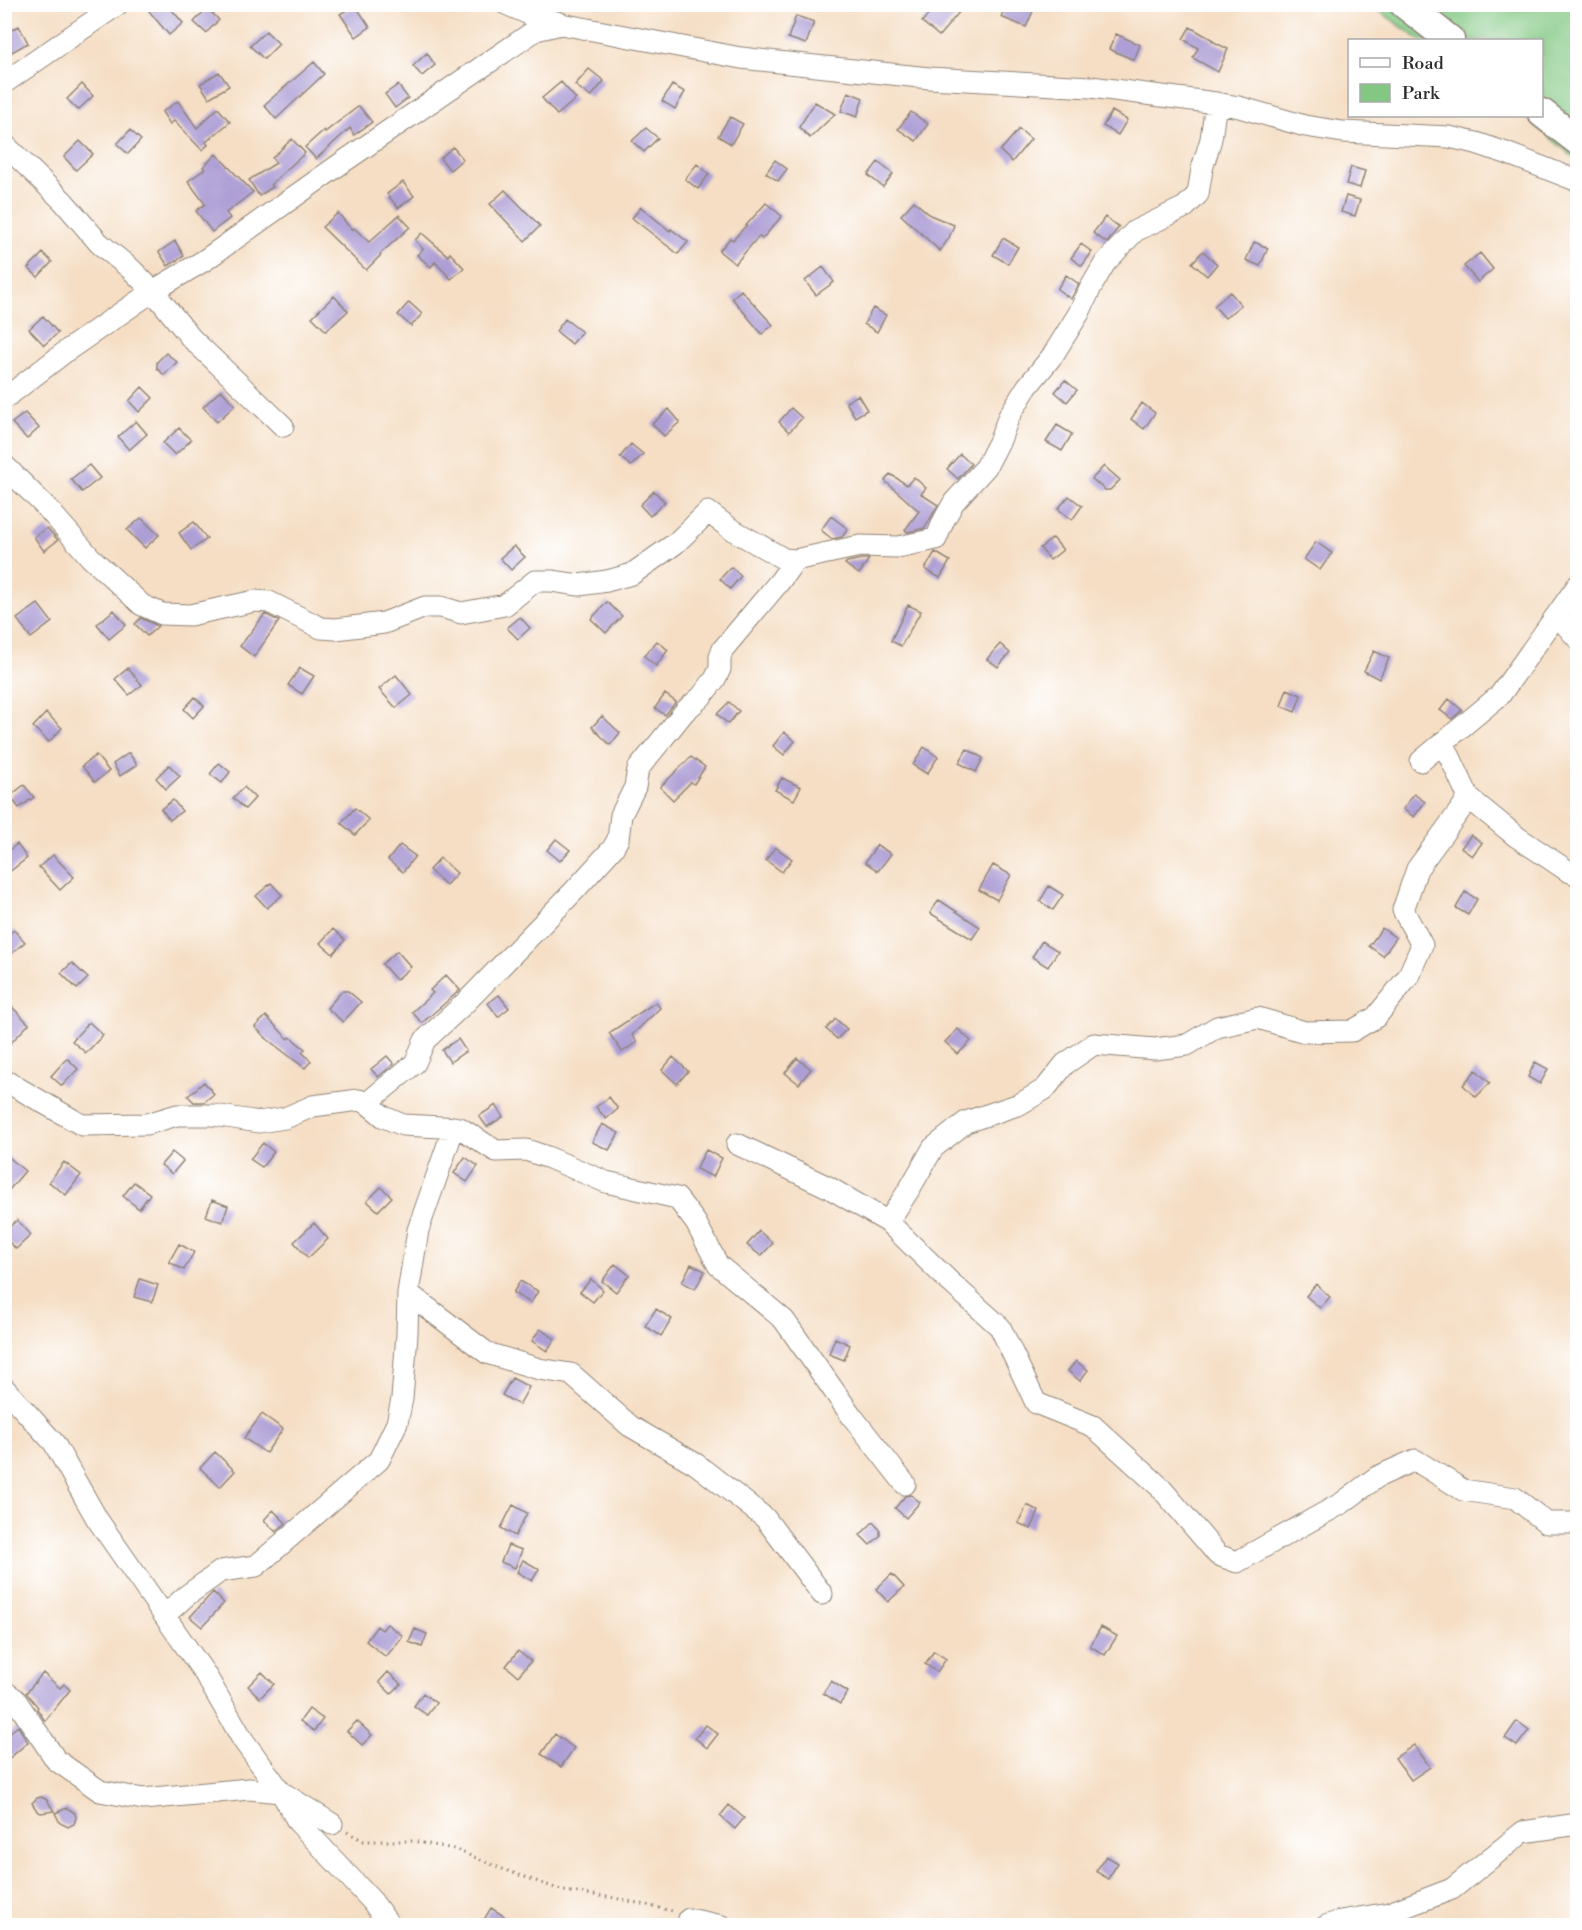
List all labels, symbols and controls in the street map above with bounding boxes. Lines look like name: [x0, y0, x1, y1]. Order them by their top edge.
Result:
legend: [1348, 39, 1543, 117]
text: Road: [1402, 52, 1445, 75]
text: Park: [1402, 82, 1441, 105]

